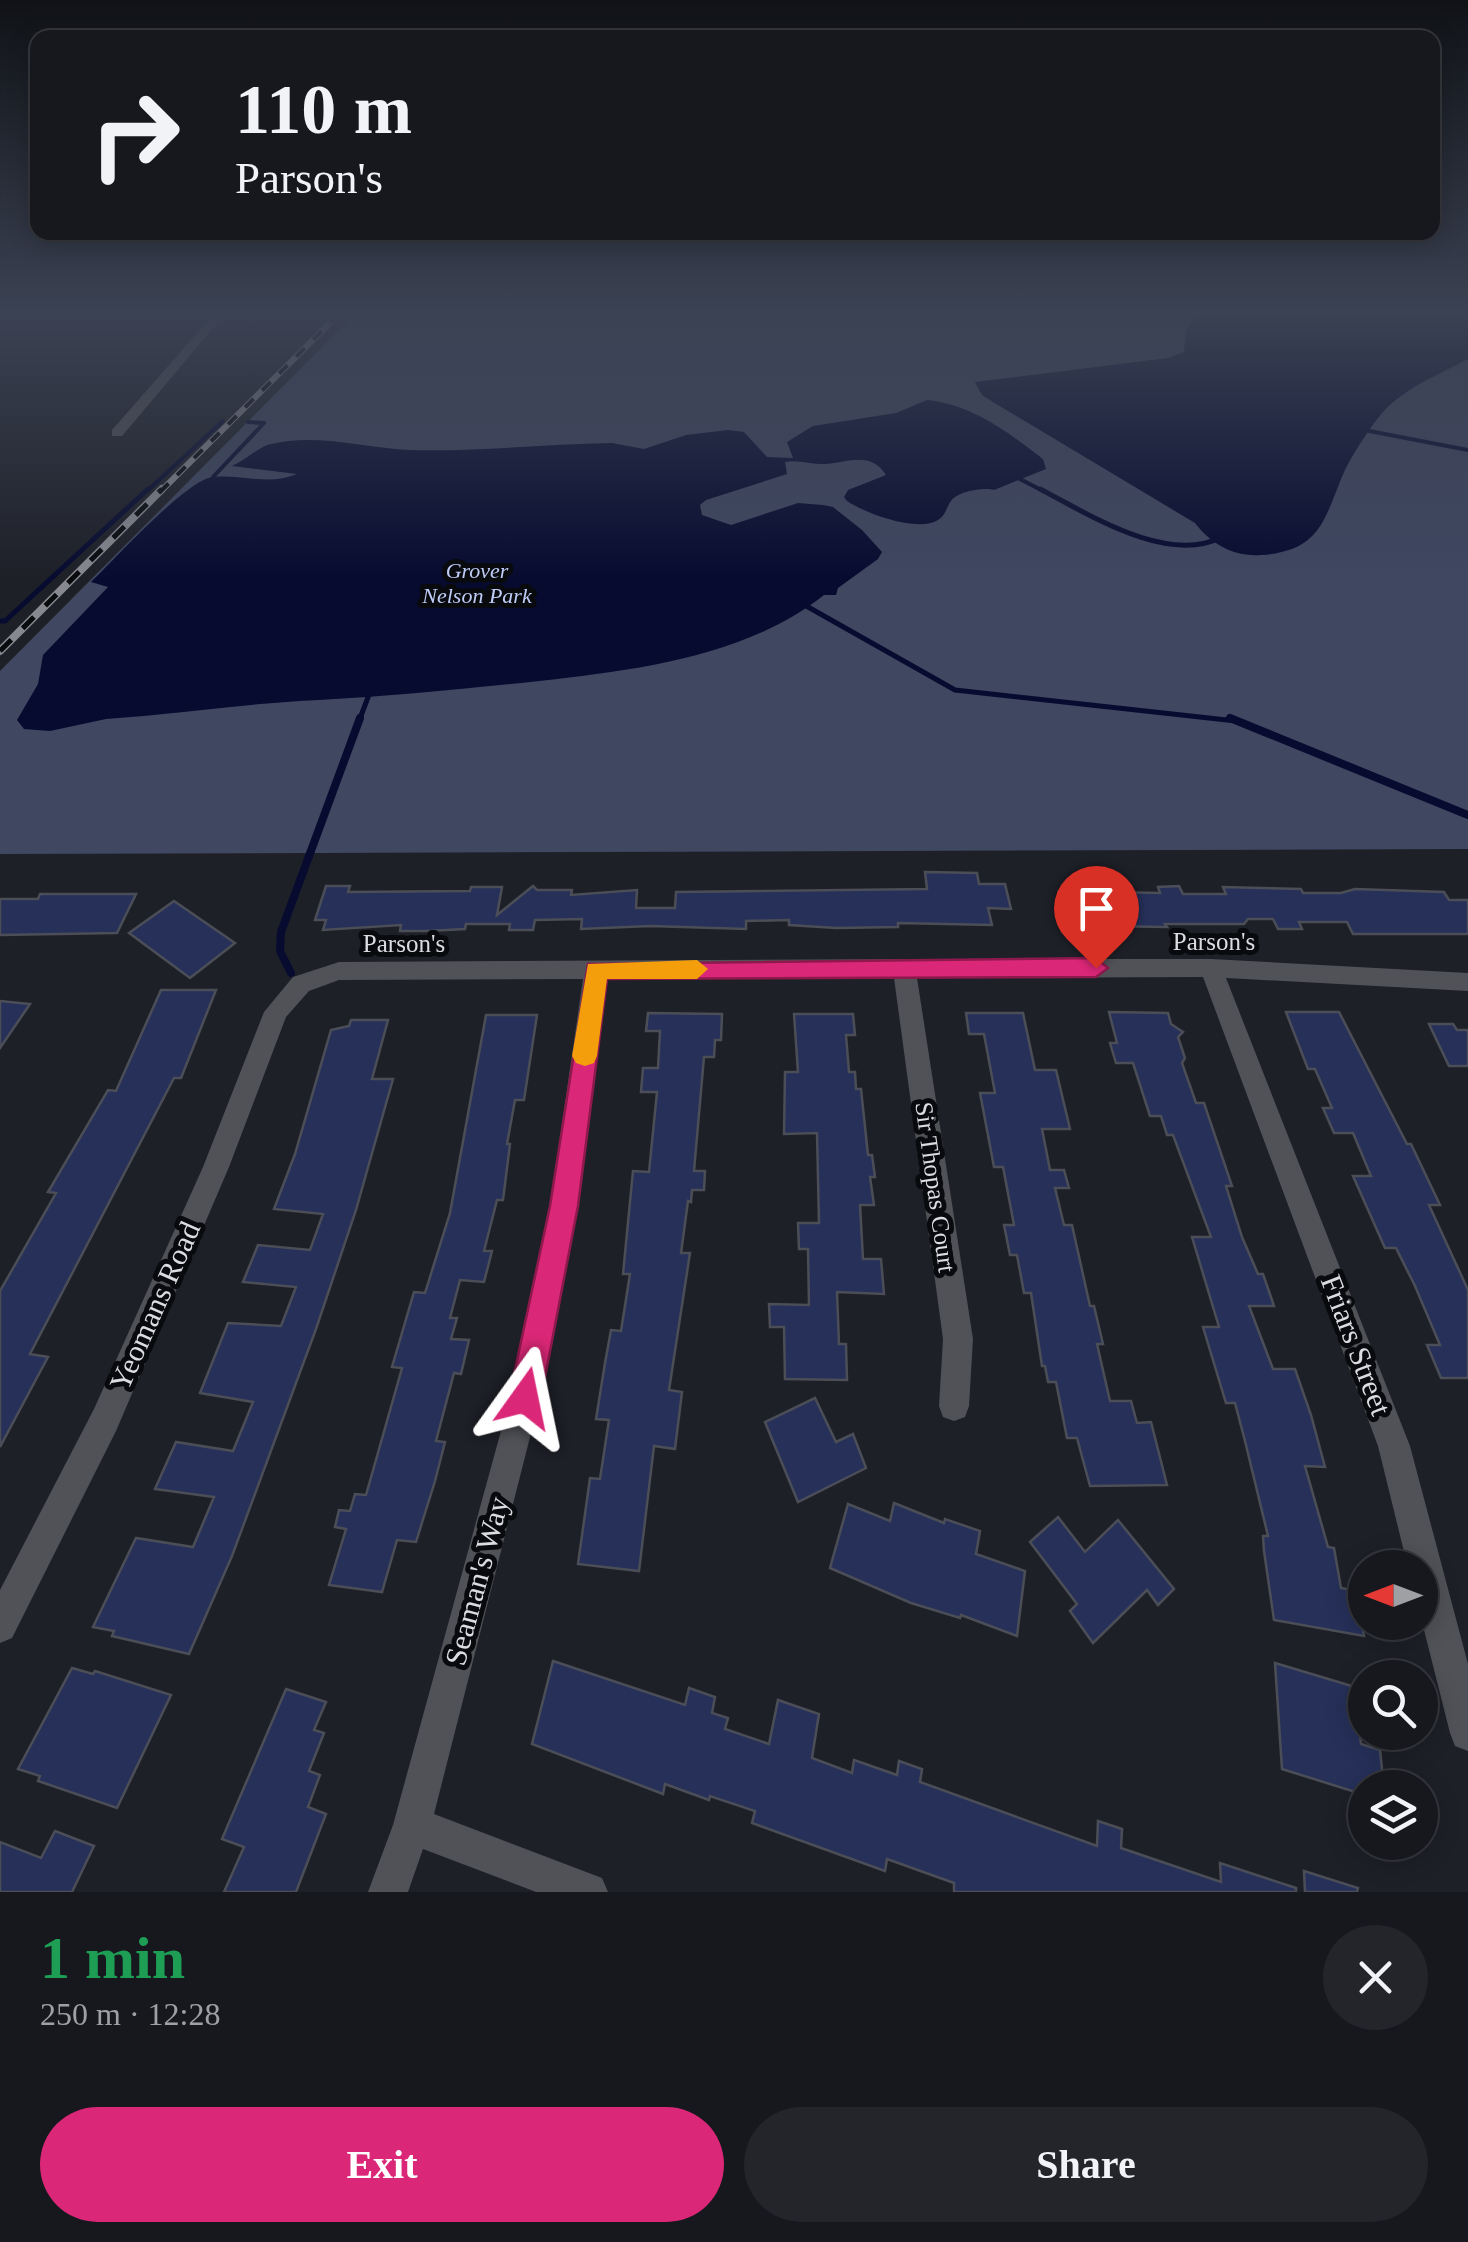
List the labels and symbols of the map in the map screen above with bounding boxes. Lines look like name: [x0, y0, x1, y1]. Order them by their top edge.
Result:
park label: Grover Nelson Park: [421, 558, 533, 608]
pin: [1054, 866, 1139, 969]
street label: Parson's: [1173, 928, 1255, 955]
street label: Parson's: [363, 930, 445, 957]
street label: Sir Thopas Court: [910, 1100, 961, 1274]
street label: Yeomans Road: [103, 1216, 206, 1395]
street label: Friars Street: [1315, 1270, 1399, 1420]
position arrow: [473, 1346, 577, 1450]
street label: Seaman's Way: [438, 1493, 515, 1669]
north arrow: [1348, 1550, 1438, 1640]

